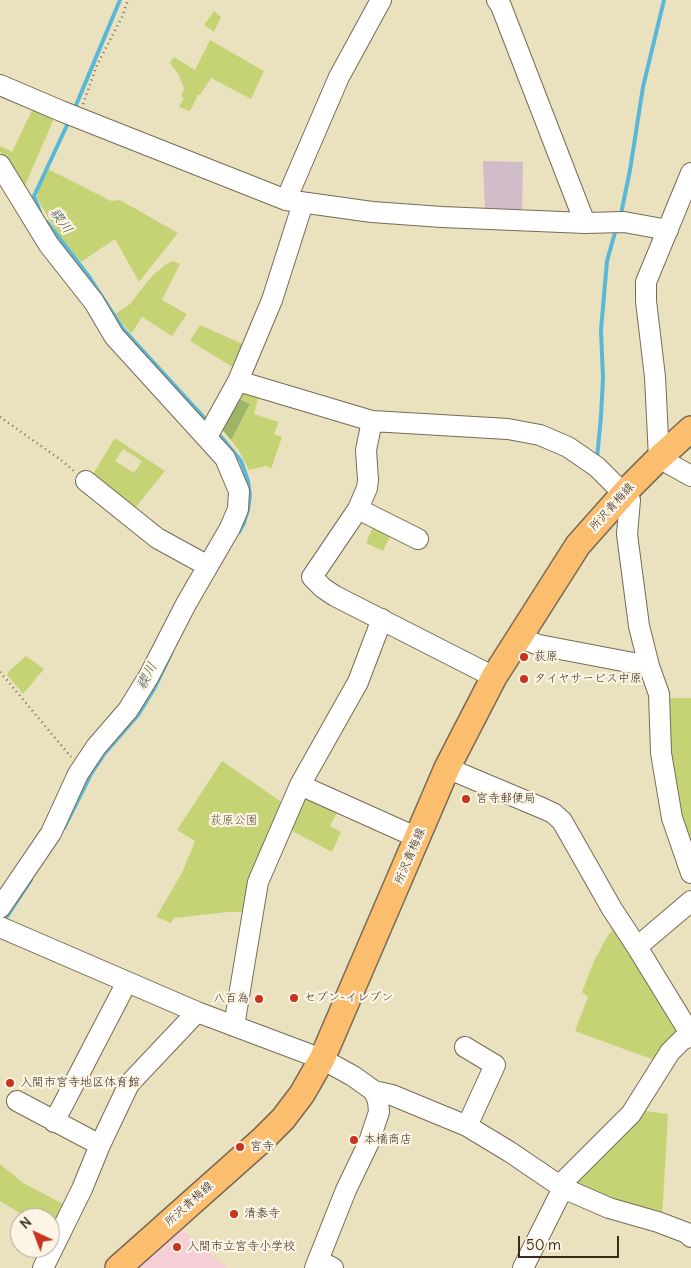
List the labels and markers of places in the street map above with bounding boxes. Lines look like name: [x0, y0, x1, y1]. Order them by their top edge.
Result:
place label: 荻原: [534, 650, 558, 664]
marker: 荻原: [518, 651, 530, 663]
place label: タイヤサービス中原: [534, 672, 642, 686]
marker: タイヤサービス中原: [518, 673, 530, 685]
place label: 宮寺郵便局: [476, 792, 536, 806]
marker: 宮寺郵便局: [460, 793, 472, 805]
place label: セブン-イレブン: [304, 991, 393, 1005]
place label: 八百為: [213, 992, 249, 1006]
marker: セブン-イレブン: [288, 992, 300, 1004]
marker: 八百為: [253, 993, 265, 1005]
place label: 入間市宮寺地区体育館: [20, 1076, 140, 1090]
marker: 入間市宮寺地区体育館: [4, 1077, 16, 1089]
place label: 本橋商店: [364, 1133, 412, 1147]
marker: 本橋商店: [348, 1134, 360, 1146]
place label: 宮寺: [250, 1140, 274, 1154]
marker: 宮寺: [234, 1141, 246, 1153]
place label: 清泰寺: [244, 1207, 280, 1221]
marker: 清泰寺: [228, 1208, 240, 1220]
place label: 入間市立宮寺小学校: [187, 1240, 295, 1254]
marker: 入間市立宮寺小学校: [171, 1241, 183, 1253]

